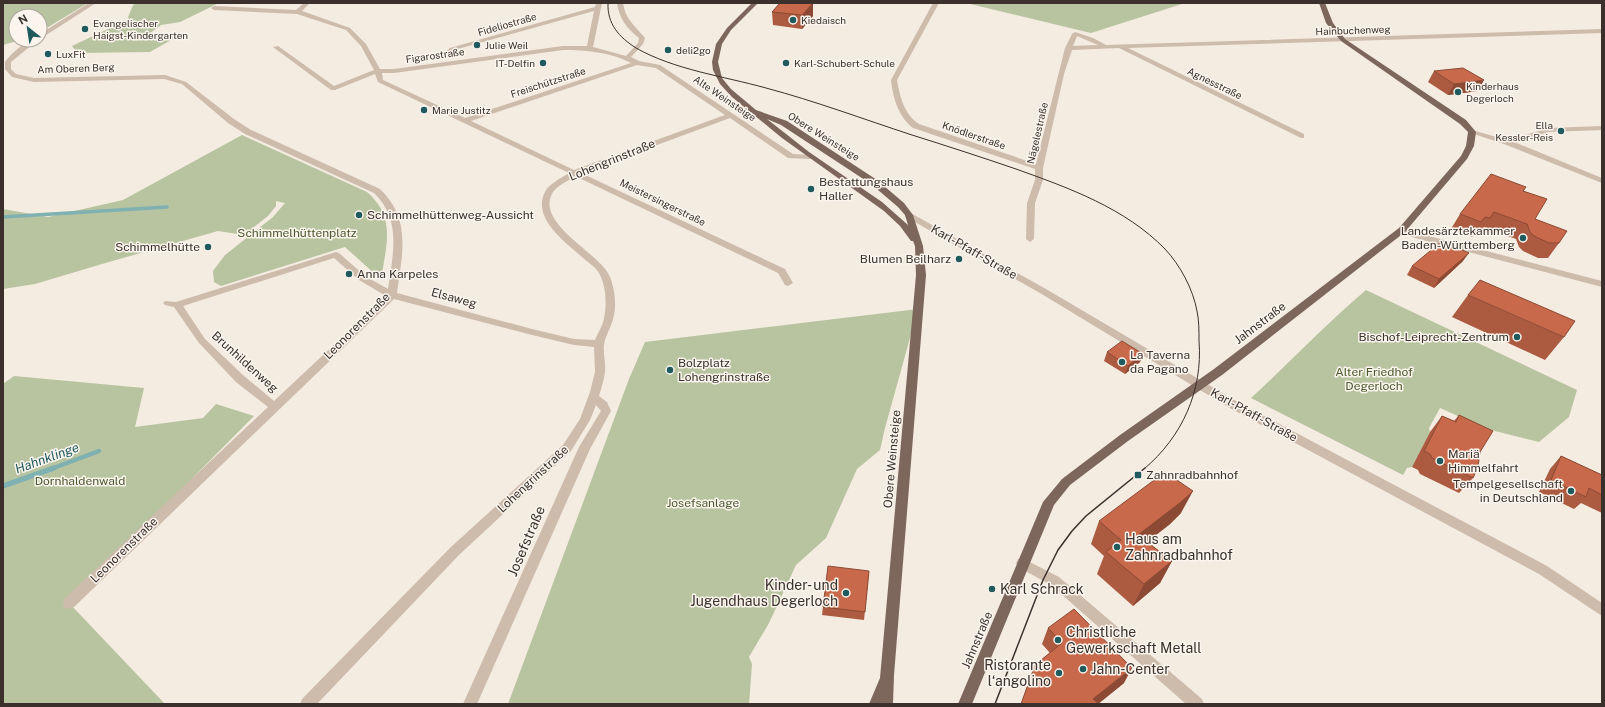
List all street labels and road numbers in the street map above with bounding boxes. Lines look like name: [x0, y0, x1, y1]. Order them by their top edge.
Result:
street label: Fideliostraße: [476, 10, 538, 38]
street label: Hainbuchenweg: [1315, 23, 1391, 37]
street label: Figarostraße: [405, 45, 465, 65]
street label: Am Oberen Berg: [37, 61, 115, 75]
street label: Freischützstraße: [509, 64, 587, 100]
street label: Agnesstraße: [1186, 65, 1245, 102]
street label: Alte Weinsteige: [691, 73, 759, 124]
street label: Nägelestraße: [1024, 101, 1050, 165]
street label: Obere Weinsteige: [786, 109, 862, 163]
street label: Knödlerstraße: [941, 119, 1008, 152]
street label: Lohengrinstraße: [567, 136, 657, 184]
street label: Meistersingerstraße: [618, 176, 708, 228]
street label: Karl-Pfaff-Straße: [928, 222, 1020, 282]
street label: Elsaweg: [430, 285, 478, 311]
street label: Leonorenstraße: [321, 290, 393, 362]
street label: Jahnstraße: [1232, 299, 1289, 347]
street label: Brunhildenweg: [209, 329, 281, 395]
street label: Karl-Pfaff-Straße: [1208, 385, 1300, 445]
street label: Obere Weinsteige: [881, 409, 903, 509]
street label: Lohengrinstraße: [495, 442, 571, 515]
street label: Josefstraße: [504, 503, 548, 579]
street label: Leonorenstraße: [88, 514, 161, 586]
street label: Jahnstraße: [959, 609, 995, 671]

